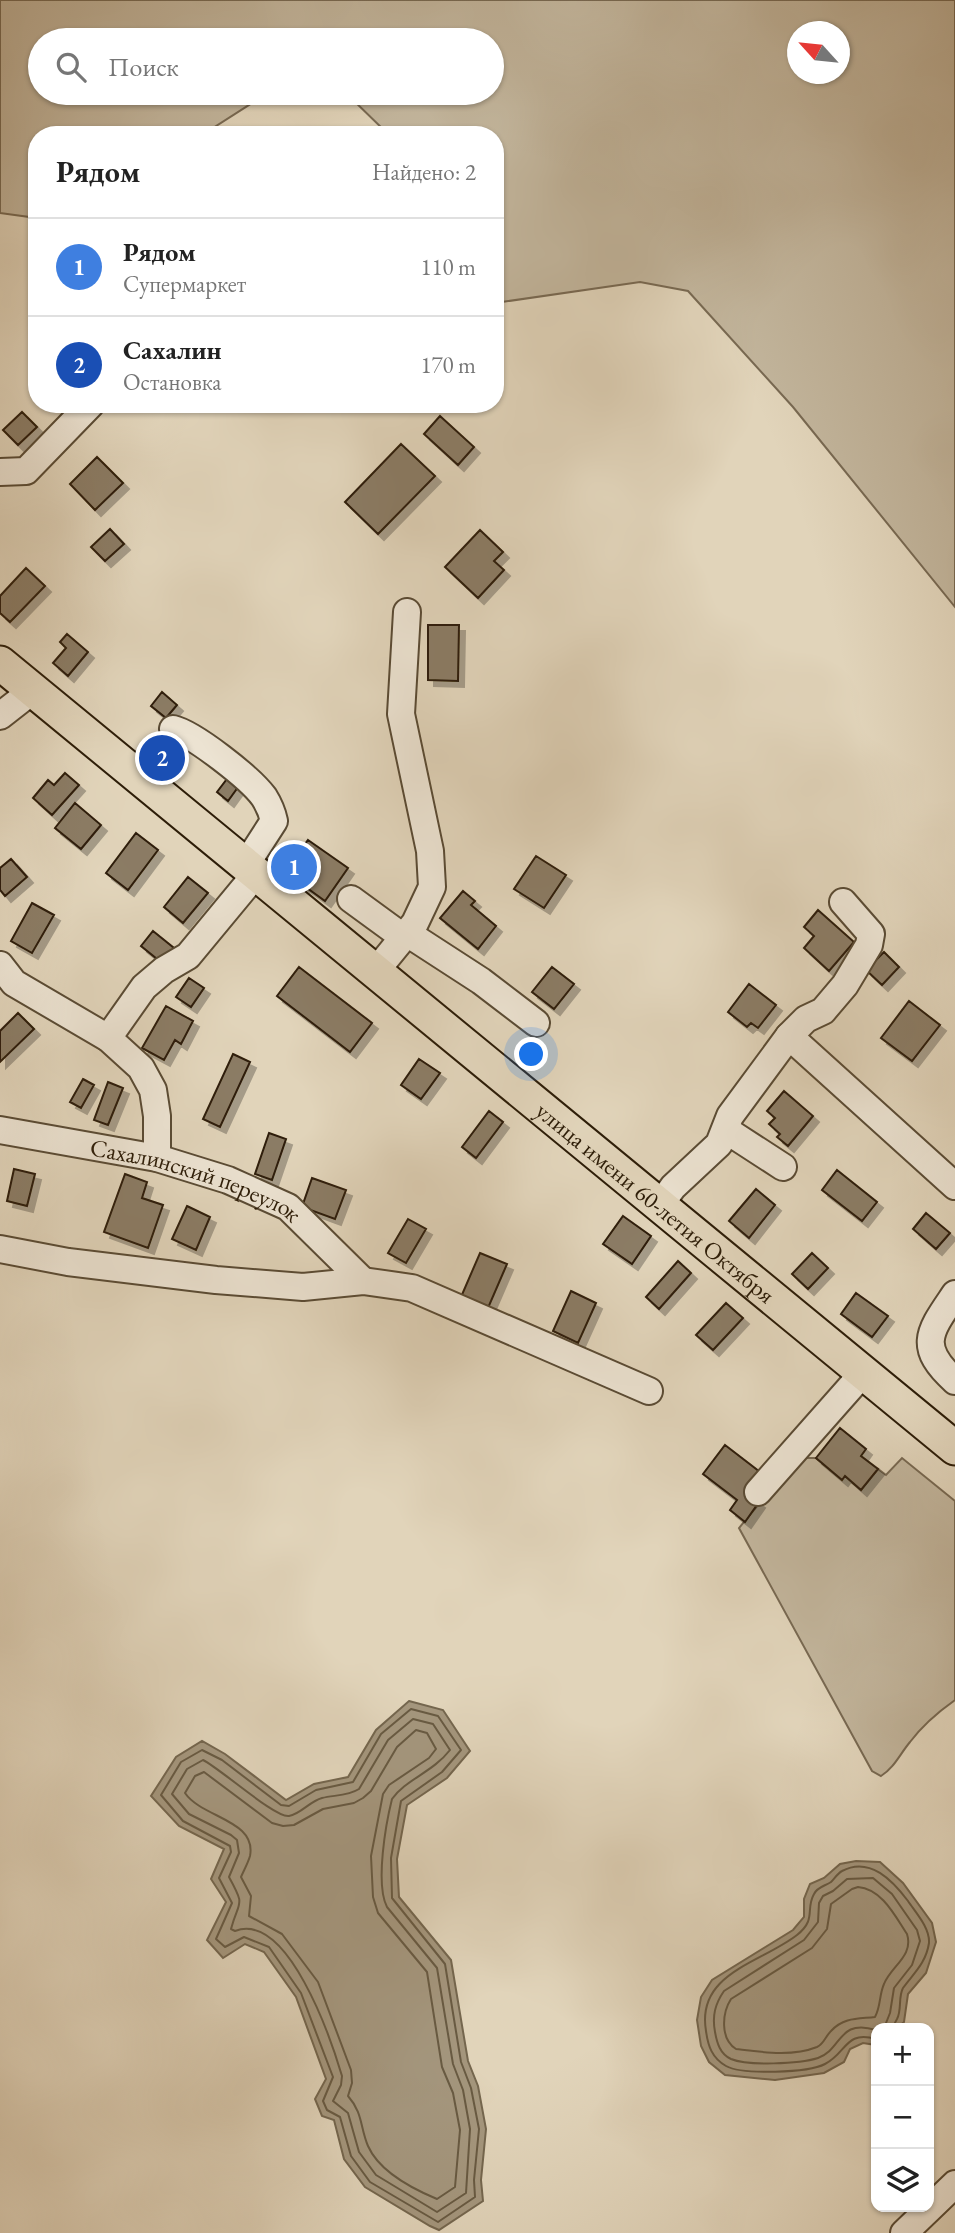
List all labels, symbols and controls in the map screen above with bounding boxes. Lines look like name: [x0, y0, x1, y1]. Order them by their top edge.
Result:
north arrow: [787, 21, 850, 84]
search box: [28, 28, 504, 105]
icon: search: [52, 48, 90, 86]
text: Поиск: [108, 50, 179, 84]
text: Рядом: [56, 152, 140, 191]
text: Найдено: 2: [372, 157, 476, 187]
text: Рядом: [123, 235, 196, 269]
text: 1: [73, 252, 85, 282]
text: 110 m: [420, 252, 476, 282]
text: Супермаркет: [123, 269, 246, 299]
text: Сахалин: [123, 333, 222, 367]
text: 2: [73, 350, 85, 380]
text: 170 m: [420, 350, 476, 380]
text: Остановка: [123, 367, 221, 397]
pin: 2: [139, 732, 185, 784]
pin: 1: [271, 841, 317, 893]
your location: [514, 1037, 548, 1071]
street label: улица имени 60-летия Октября: [530, 1095, 782, 1310]
street label: Сахалинский переулок: [88, 1131, 310, 1229]
map controls: [871, 2023, 934, 2212]
button: +: [871, 2023, 934, 2086]
button: −: [871, 2086, 934, 2149]
button: layers: [871, 2149, 934, 2212]

